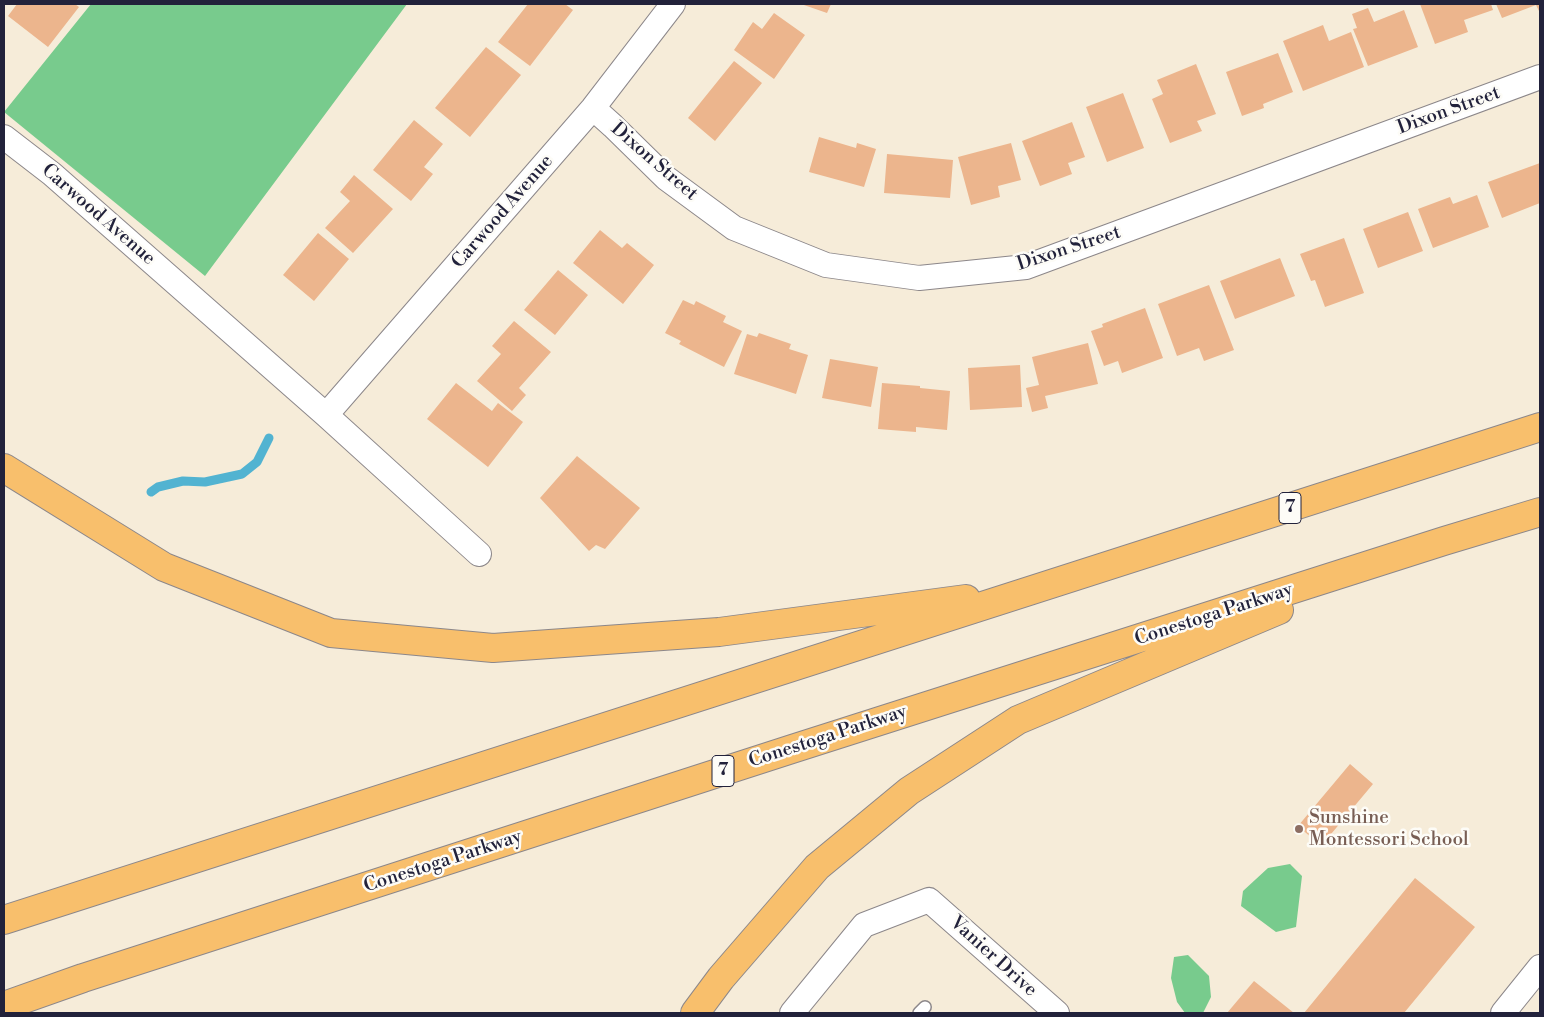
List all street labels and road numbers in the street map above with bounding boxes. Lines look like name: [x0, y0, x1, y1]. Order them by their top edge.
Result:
street label: Dixon Street: [1394, 82, 1504, 140]
street label: Dixon Street: [606, 118, 702, 206]
street label: Carwood Avenue: [447, 150, 559, 274]
street label: Carwood Avenue: [36, 159, 160, 271]
street label: Dixon Street: [1014, 222, 1124, 276]
road number: 7: [1279, 492, 1301, 524]
street label: Conestoga Parkway: [1132, 579, 1296, 651]
street label: Conestoga Parkway: [746, 701, 910, 773]
road number: 7: [712, 756, 734, 786]
street label: Conestoga Parkway: [361, 826, 525, 898]
street label: Vanier Drive: [945, 912, 1041, 1002]

